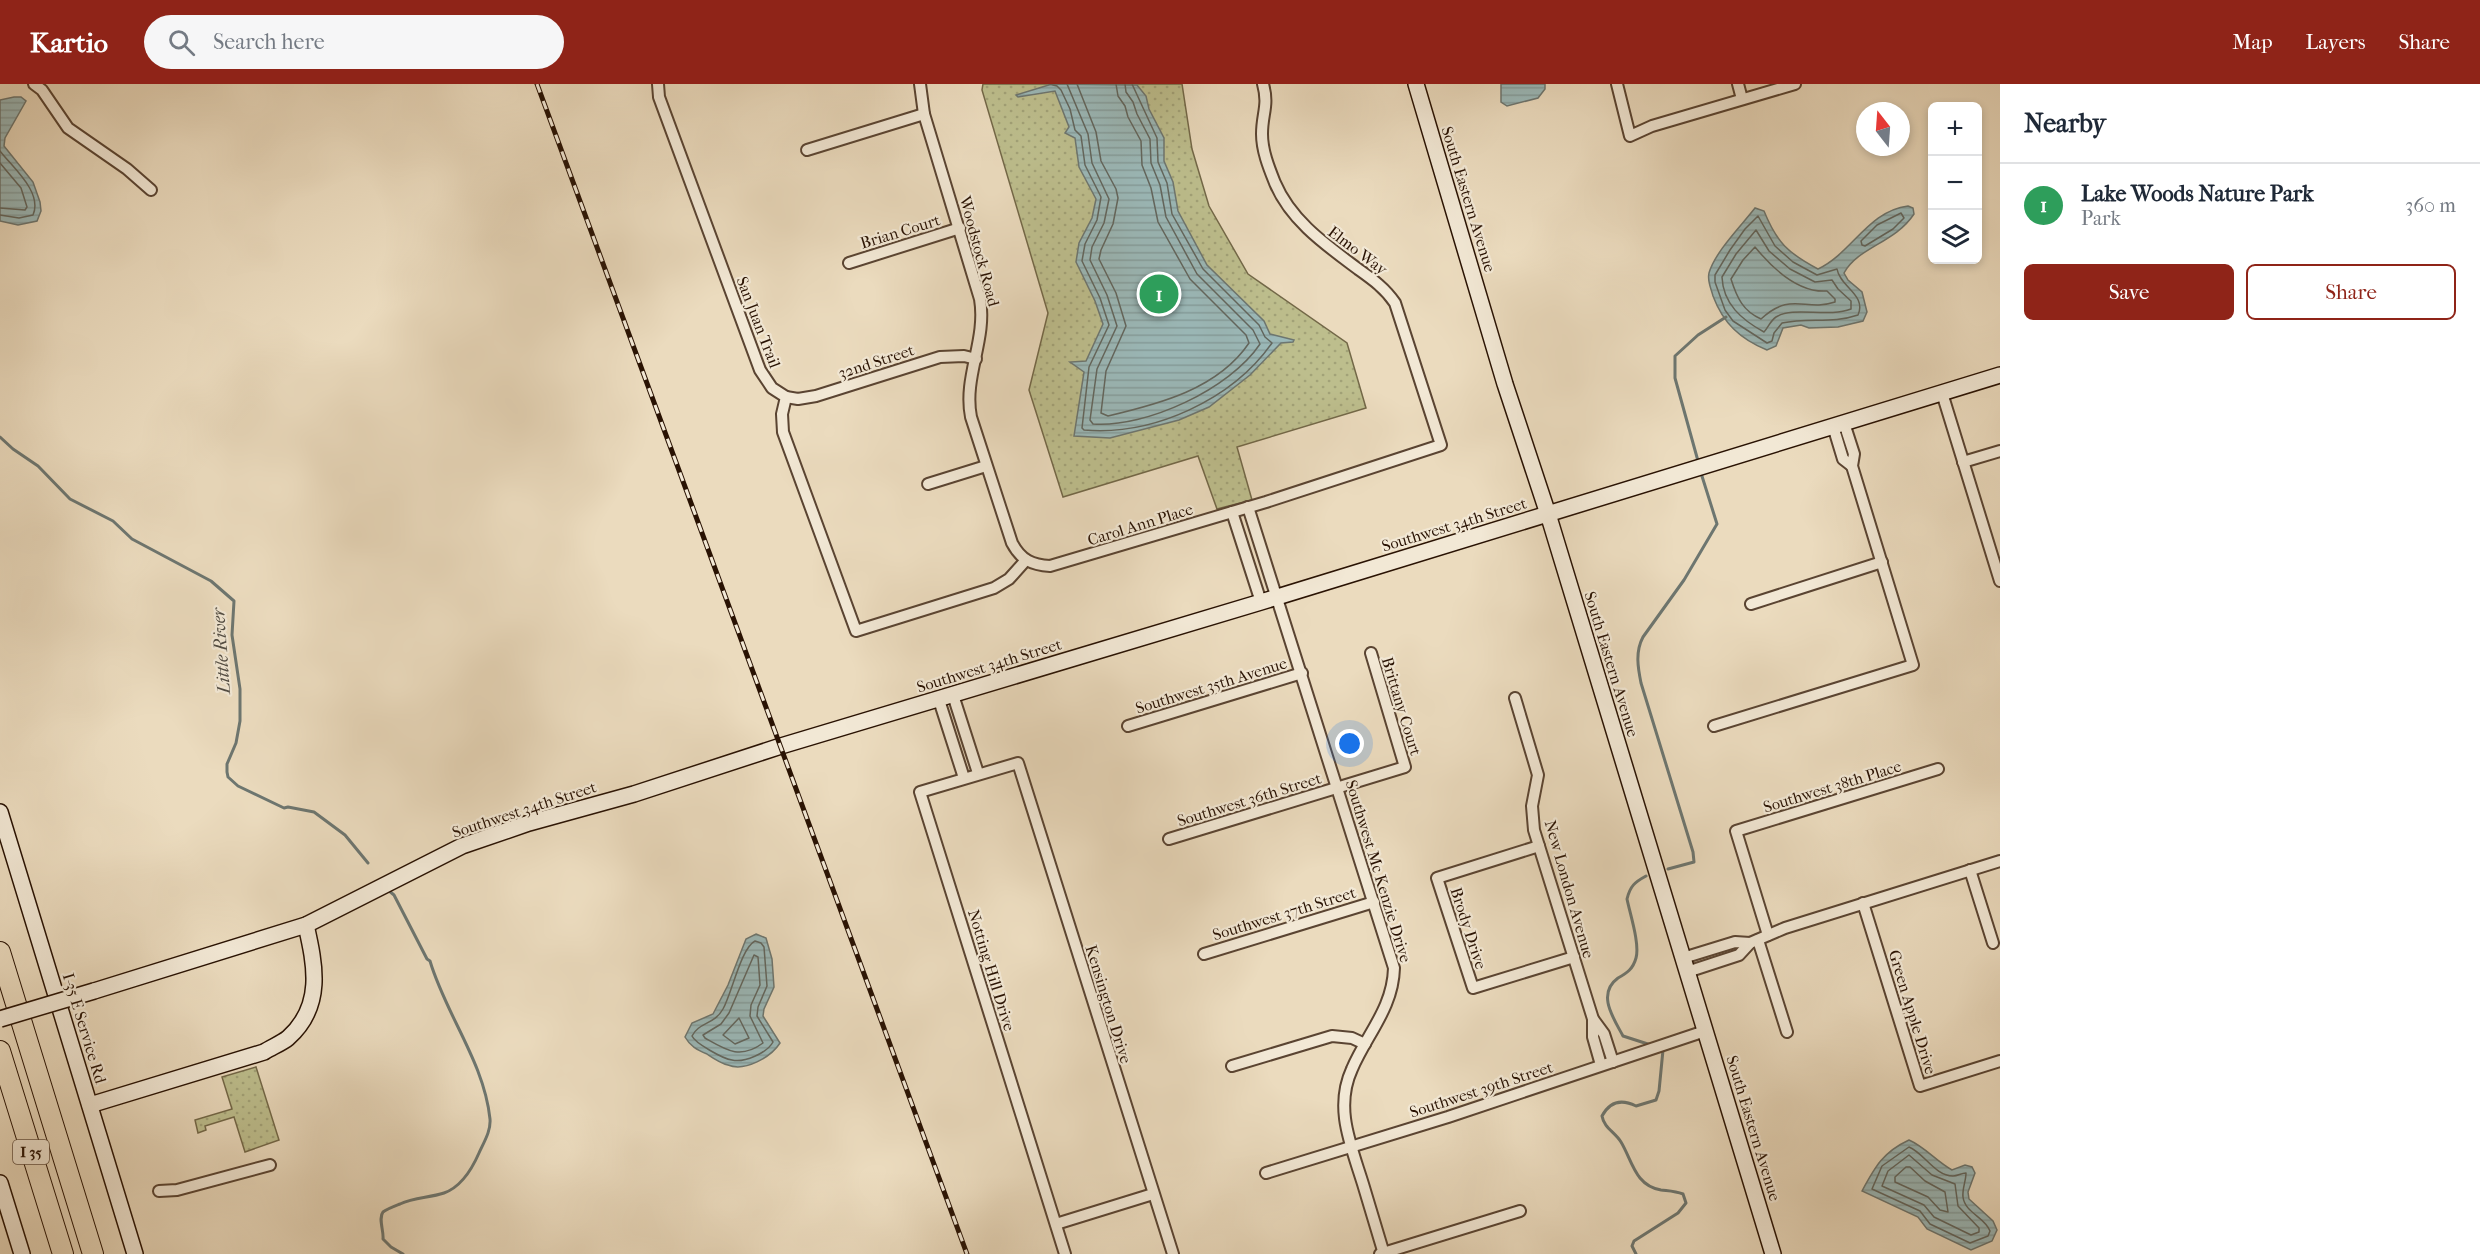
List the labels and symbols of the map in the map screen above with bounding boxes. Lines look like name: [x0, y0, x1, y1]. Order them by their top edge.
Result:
north arrow: [1856, 102, 1910, 156]
street label: South Eastern Avenue: [1437, 124, 1500, 274]
street label: Woodstock Road: [955, 193, 1003, 309]
street label: Brian Court: [858, 210, 943, 253]
street label: Elmo Way: [1324, 222, 1391, 279]
pin: 1: [1140, 272, 1178, 316]
street label: San Juan Trail: [732, 274, 785, 371]
street label: 32nd Street: [836, 340, 917, 383]
street label: Southwest 34th Street: [1379, 493, 1529, 556]
street label: Carol Ann Place: [1085, 499, 1195, 550]
street label: South Eastern Avenue: [1580, 589, 1643, 739]
water label: Little River: [208, 605, 235, 697]
street label: Southwest 34th Street: [914, 634, 1064, 697]
street label: Southwest 35th Avenue: [1133, 653, 1289, 718]
street label: Brittany Court: [1378, 655, 1426, 758]
your location: [1335, 729, 1364, 758]
street label: Southwest 38th Place: [1761, 756, 1904, 817]
street label: Southwest 36th Street: [1175, 768, 1324, 830]
street label: Southwest 34th Street: [450, 777, 599, 842]
street label: Southwest Mc Kenzie Drive: [1342, 778, 1415, 965]
street label: New London Avenue: [1541, 818, 1598, 961]
street label: Southwest 37th Street: [1210, 883, 1358, 944]
street label: Brody Drive: [1446, 885, 1491, 971]
street label: Notting Hill Drive: [964, 907, 1019, 1033]
street label: Kensington Drive: [1081, 943, 1136, 1066]
street label: Green Apple Drive: [1885, 948, 1940, 1077]
street label: I-35 E Service Rd: [59, 971, 110, 1086]
street label: South Eastern Avenue: [1722, 1053, 1785, 1203]
street label: Southwest 39th Street: [1407, 1057, 1555, 1122]
road number: I 35: [13, 1140, 49, 1164]

